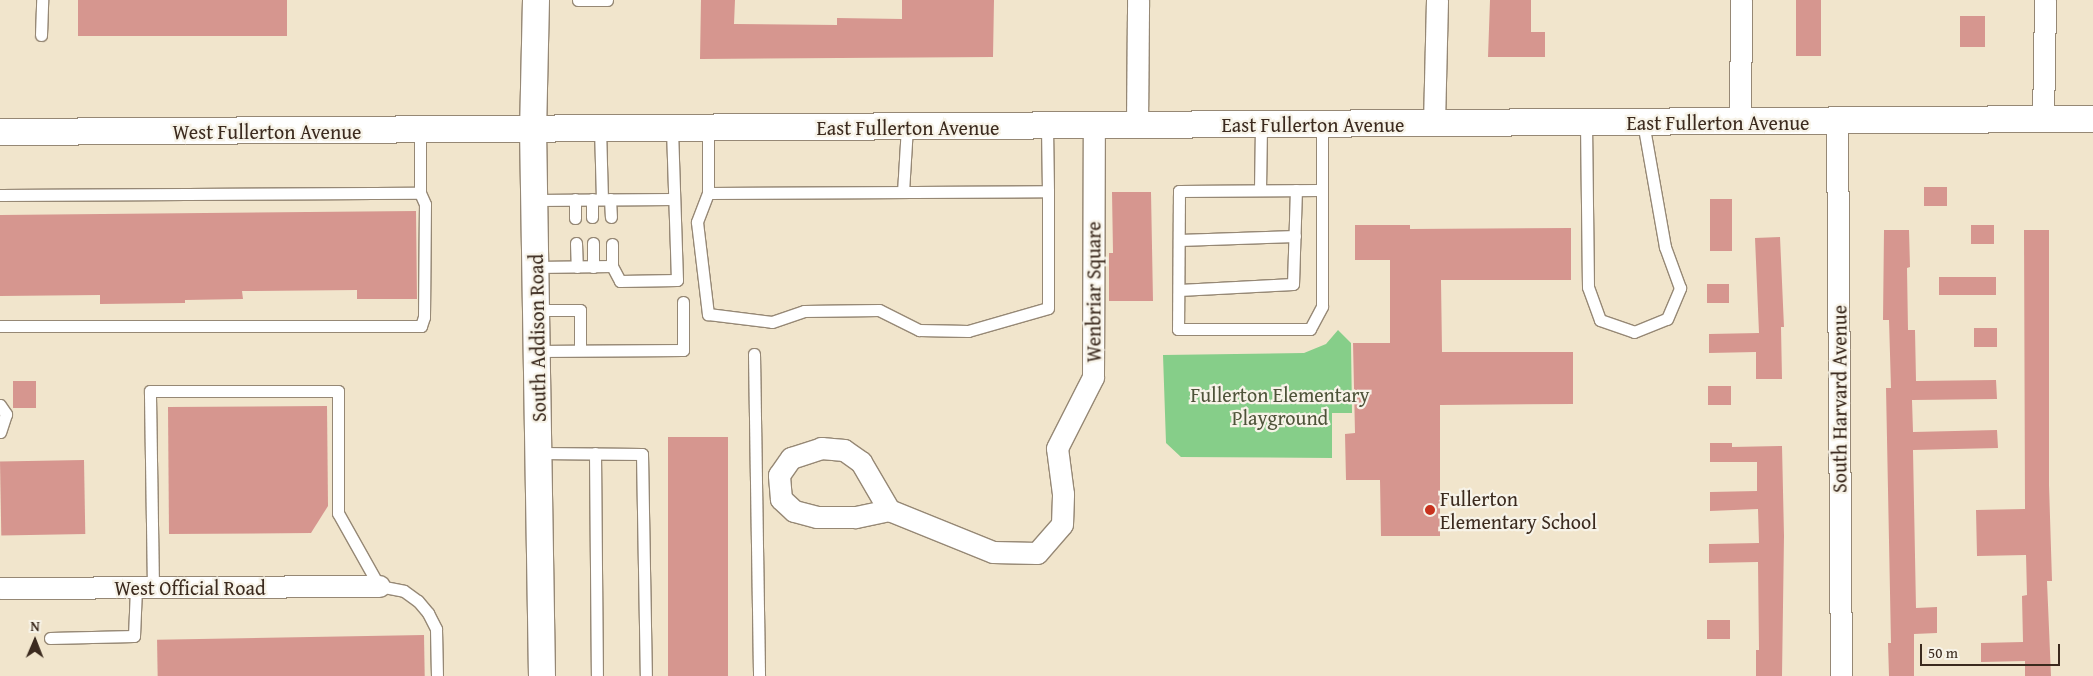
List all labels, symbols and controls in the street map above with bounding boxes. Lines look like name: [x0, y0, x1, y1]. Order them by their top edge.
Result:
street label: East Fullerton Avenue: [1627, 110, 1809, 134]
street label: East Fullerton Avenue: [1222, 112, 1404, 136]
street label: East Fullerton Avenue: [817, 115, 999, 139]
street label: West Fullerton Avenue: [173, 119, 361, 143]
street label: Wenbriar Square: [1081, 221, 1105, 363]
street label: South Addison Road: [524, 254, 550, 422]
street label: South Harvard Avenue: [1827, 305, 1851, 493]
park label: Fullerton Elementary Playground: [1190, 382, 1370, 429]
place label: Fullerton Elementary School: [1440, 486, 1597, 533]
marker: Fullerton Elementary School: [1424, 504, 1436, 516]
street label: West Official Road: [114, 575, 266, 599]
north arrow: [10, 616, 60, 666]
text: N: [30, 616, 40, 636]
scale bar: [1923, 634, 2063, 666]
text: 50 m: [1928, 642, 1958, 663]

